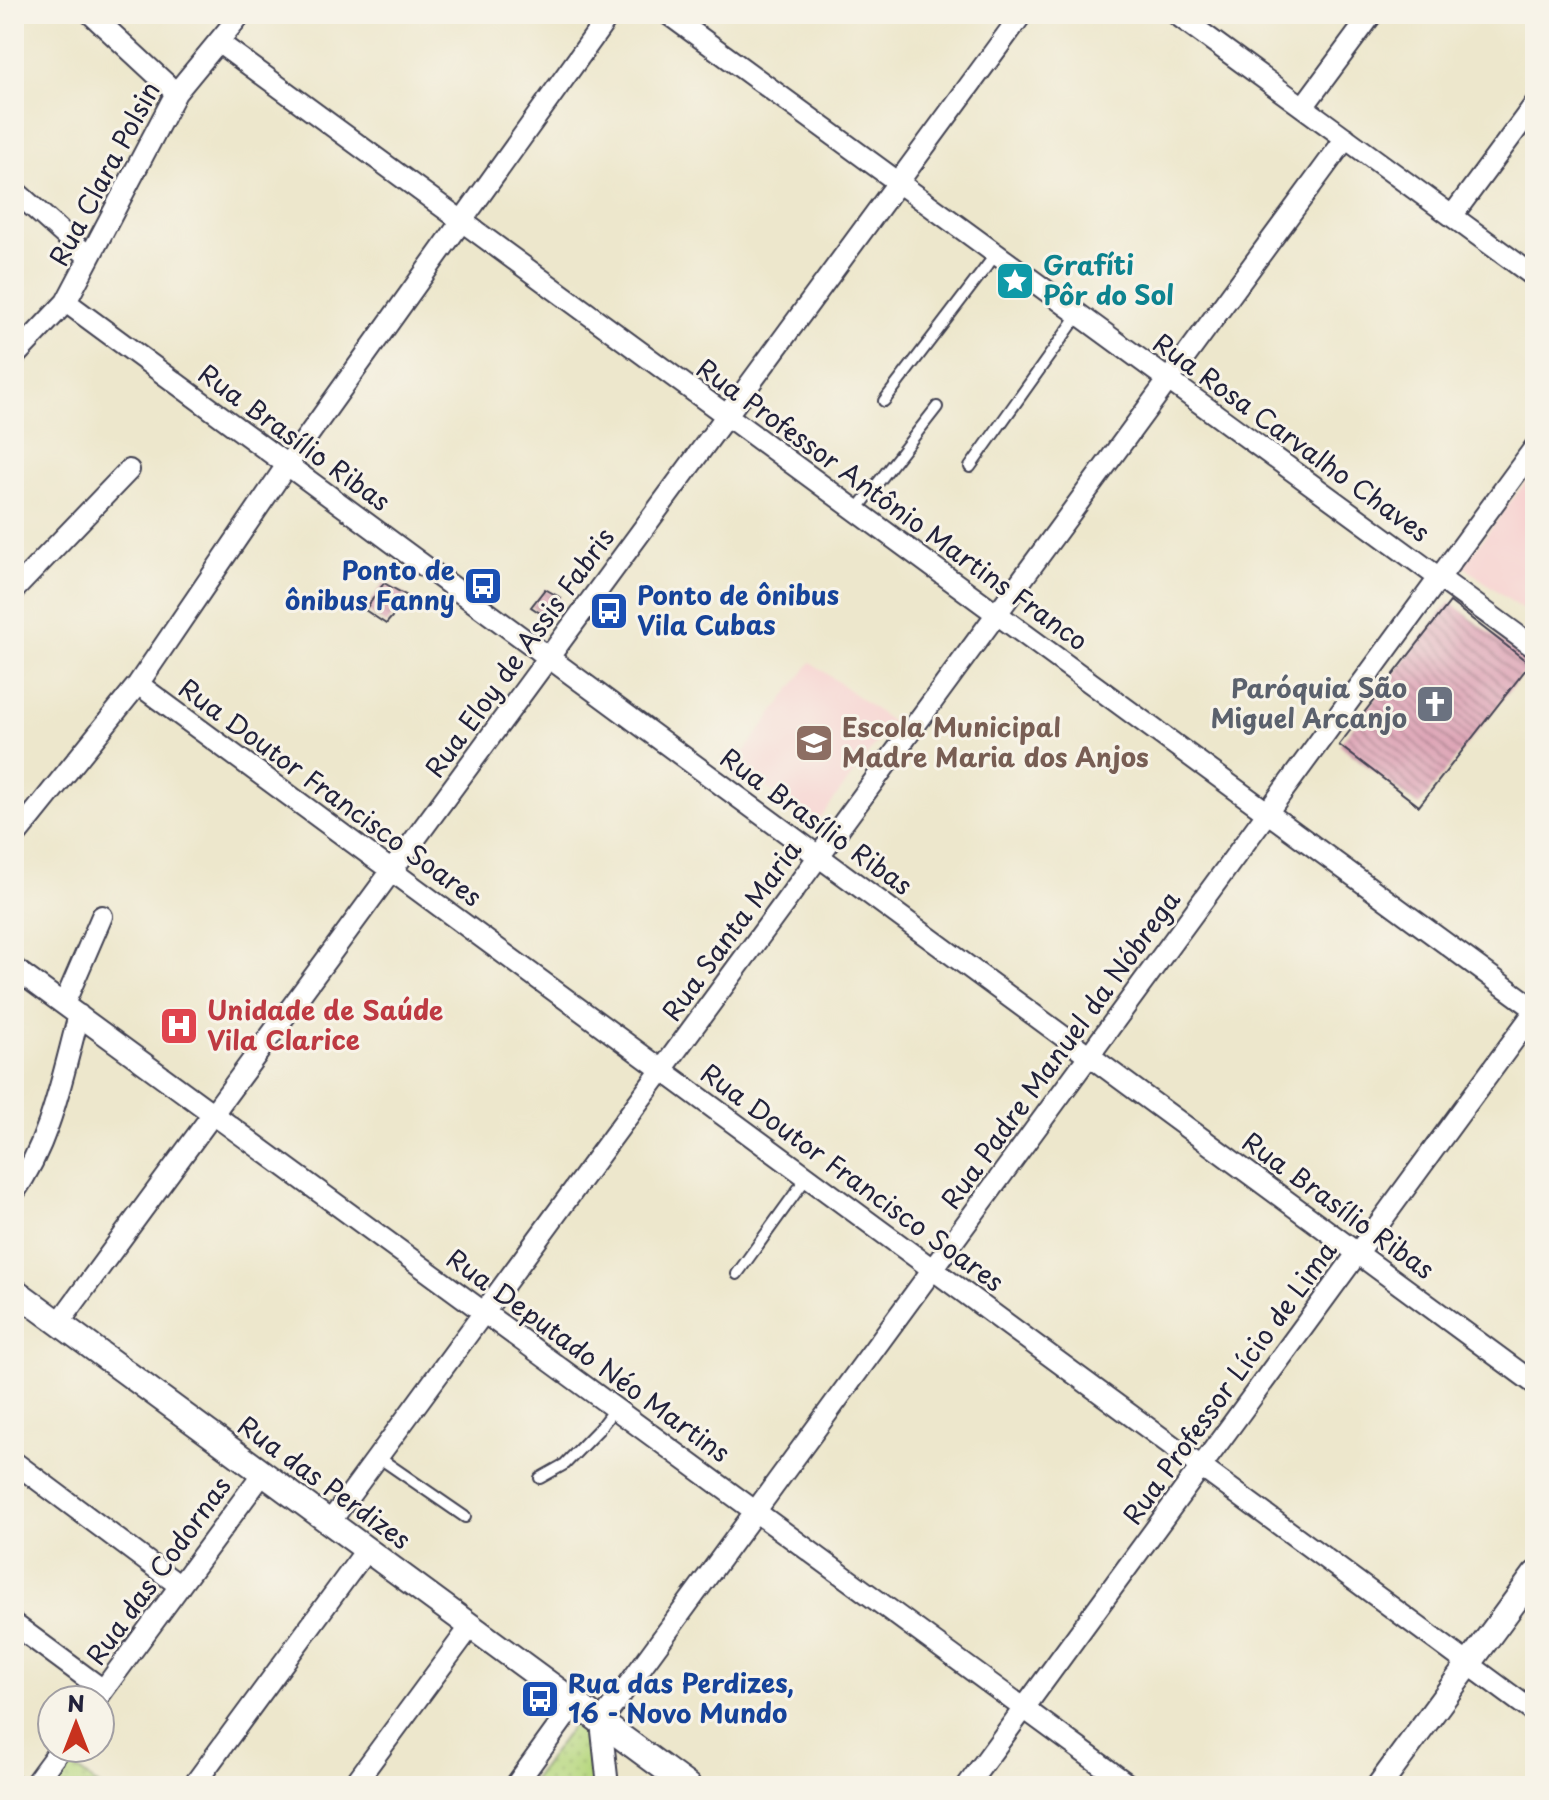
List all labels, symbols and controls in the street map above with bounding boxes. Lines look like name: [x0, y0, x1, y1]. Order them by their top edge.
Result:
street label: Rua Clara Polsin: [39, 74, 169, 273]
place label: Grafíti Pôr do Sol: [1043, 245, 1174, 314]
place icon: Grafíti Pôr do Sol: [994, 260, 1036, 302]
street label: Rua Rosa Carvalho Chaves: [1145, 323, 1438, 551]
street label: Rua Professor Antônio Martins Franco: [689, 348, 1097, 659]
street label: Rua Brasílio Ribas: [191, 354, 399, 520]
street label: Rua Eloy de Assis Fabris: [415, 519, 623, 785]
place label: Ponto de ônibus Fanny: [285, 550, 455, 619]
bus stop icon: Ponto de ônibus Fanny: [462, 565, 504, 607]
place label: Ponto de ônibus Vila Cubas: [637, 575, 839, 644]
bus stop icon: Ponto de ônibus Vila Cubas: [588, 590, 630, 632]
street label: Rua Doutor Francisco Soares: [171, 668, 491, 915]
place label: Paróquia São Miguel Arcanjo: [1211, 668, 1407, 737]
church icon: Paróquia São Miguel Arcanjo: [1414, 683, 1456, 725]
place label: Escola Municipal Madre Maria dos Anjos: [842, 707, 1149, 776]
school or university icon: Escola Municipal Madre Maria dos Anjos: [793, 722, 835, 764]
street label: Rua Brasílio Ribas: [713, 738, 921, 904]
street label: Rua Santa Maria: [652, 831, 810, 1029]
street label: Rua Padre Manuel da Nóbrega: [931, 881, 1189, 1216]
place label: Unidade de Saúde Vila Clarice: [207, 990, 443, 1059]
hospital icon: Unidade de Saúde Vila Clarice: [158, 1005, 200, 1047]
street label: Rua Doutor Francisco Soares: [693, 1053, 1013, 1300]
street label: Rua Brasílio Ribas: [1235, 1122, 1443, 1288]
street label: Rua Professor Lício de Lima: [1112, 1232, 1346, 1532]
street label: Rua Deputado Néo Martins: [439, 1238, 739, 1471]
street label: Rua das Perdizes: [230, 1406, 420, 1558]
street label: Rua das Codornas: [76, 1468, 240, 1672]
place label: Rua das Perdizes, 16 - Novo Mundo: [568, 1663, 794, 1732]
bus stop icon: Rua das Perdizes, 16 - Novo Mundo: [519, 1678, 561, 1720]
north arrow: [36, 1684, 116, 1764]
text: N: [67, 1686, 85, 1719]

